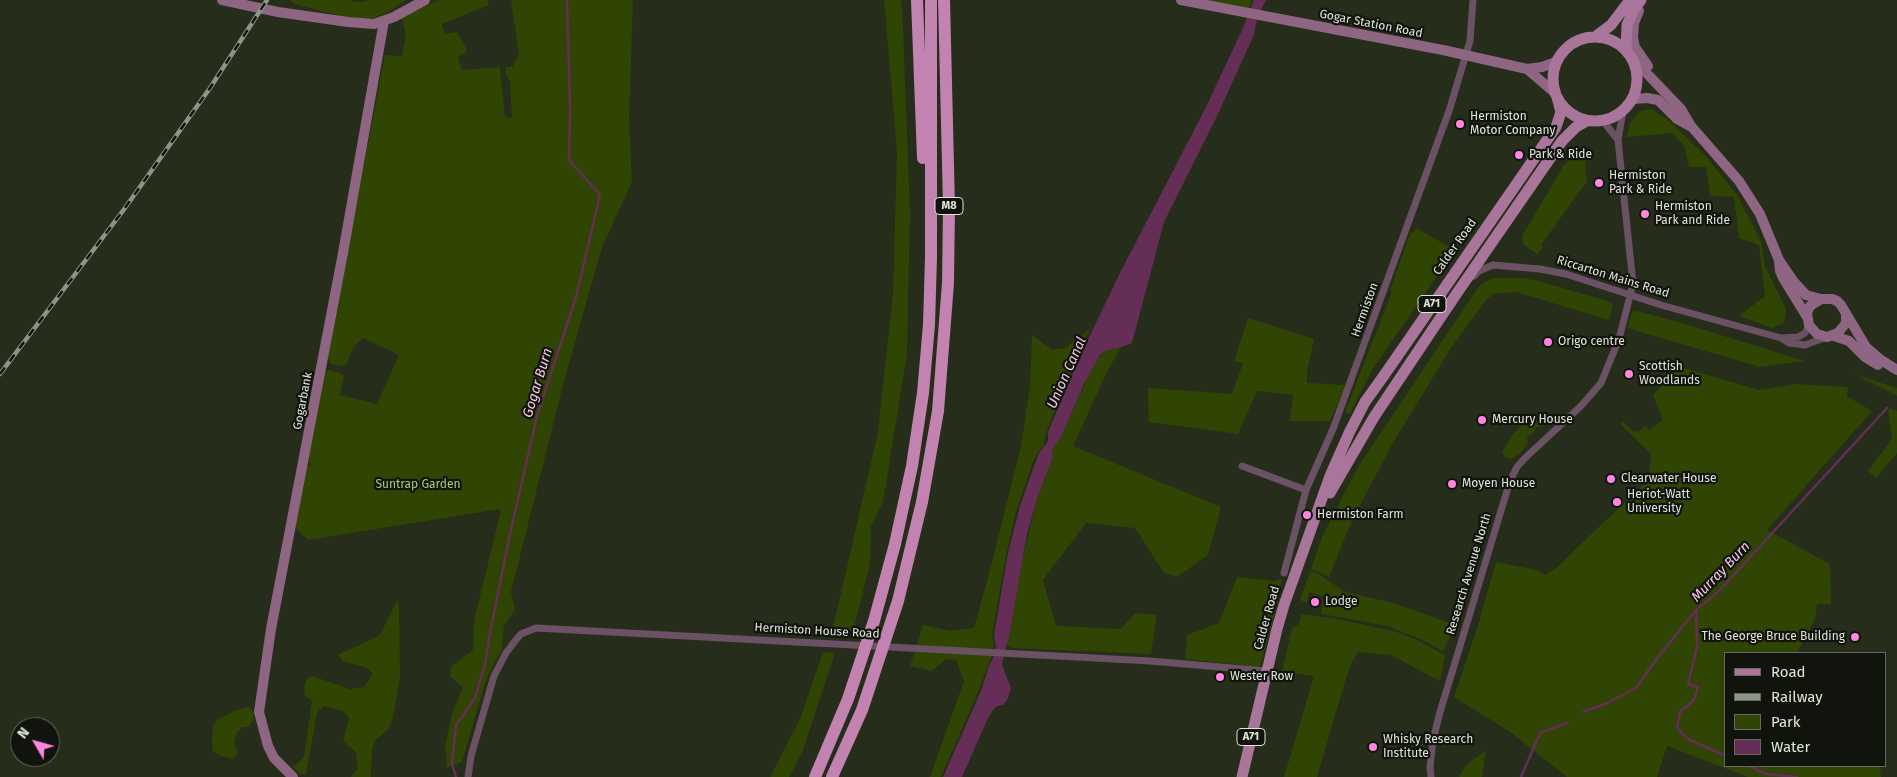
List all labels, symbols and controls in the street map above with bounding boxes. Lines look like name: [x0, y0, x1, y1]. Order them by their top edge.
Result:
street label: Gogar Station Road: [1318, 7, 1424, 41]
place label: Hermiston Motor Company: [1470, 110, 1555, 138]
marker: Hermiston Motor Company: [1454, 118, 1466, 130]
place label: Park & Ride: [1529, 148, 1592, 162]
marker: Park & Ride: [1513, 149, 1525, 161]
place label: Hermiston Park & Ride: [1609, 169, 1672, 197]
marker: Hermiston Park & Ride: [1593, 177, 1605, 189]
road number: M8: [935, 198, 963, 215]
place label: Hermiston Park and Ride: [1655, 200, 1730, 228]
marker: Hermiston Park and Ride: [1639, 208, 1651, 220]
street label: Calder Road: [1430, 216, 1480, 278]
street label: Riccarton Mains Road: [1555, 253, 1671, 301]
street label: Hermiston: [1349, 281, 1381, 339]
road number: A71: [1418, 296, 1446, 312]
water label: Union Canal: [1044, 335, 1090, 411]
place label: Origo centre: [1558, 335, 1625, 349]
marker: Origo centre: [1542, 336, 1554, 348]
water label: Gogar Burn: [519, 346, 557, 420]
place label: Scottish Woodlands: [1639, 360, 1700, 388]
marker: Scottish Woodlands: [1623, 368, 1635, 380]
street label: Gogarbank: [290, 371, 316, 431]
place label: Mercury House: [1492, 413, 1573, 427]
marker: Mercury House: [1476, 414, 1488, 426]
place label: Clearwater House: [1621, 472, 1716, 486]
marker: Clearwater House: [1605, 473, 1617, 485]
place label: Moyen House: [1462, 477, 1535, 491]
park label: Suntrap Garden: [375, 478, 461, 492]
marker: Moyen House: [1446, 478, 1458, 490]
place label: Heriot-Watt University: [1627, 488, 1690, 516]
marker: Heriot-Watt University: [1611, 496, 1623, 508]
place label: Hermiston Farm: [1317, 508, 1404, 522]
marker: Hermiston Farm: [1301, 509, 1313, 521]
street label: Research Avenue North: [1444, 511, 1494, 637]
water label: Murray Burn: [1688, 538, 1754, 606]
street label: Calder Road: [1251, 584, 1283, 652]
place label: Lodge: [1325, 595, 1357, 609]
marker: Lodge: [1309, 596, 1321, 608]
street label: Hermiston House Road: [754, 621, 880, 641]
place label: The George Bruce Building: [1702, 630, 1845, 644]
marker: The George Bruce Building: [1849, 631, 1861, 643]
legend: [1724, 652, 1887, 767]
text: Road: [1771, 663, 1806, 681]
place label: Wester Row: [1230, 670, 1293, 684]
marker: Wester Row: [1214, 671, 1226, 683]
text: Railway: [1771, 688, 1823, 706]
text: Park: [1771, 713, 1801, 731]
north arrow: [10, 717, 60, 767]
text: N: [14, 724, 33, 742]
road number: A71: [1237, 729, 1265, 746]
place label: Whisky Research Institute: [1383, 733, 1473, 761]
text: Water: [1771, 738, 1810, 756]
marker: Whisky Research Institute: [1367, 741, 1379, 753]

